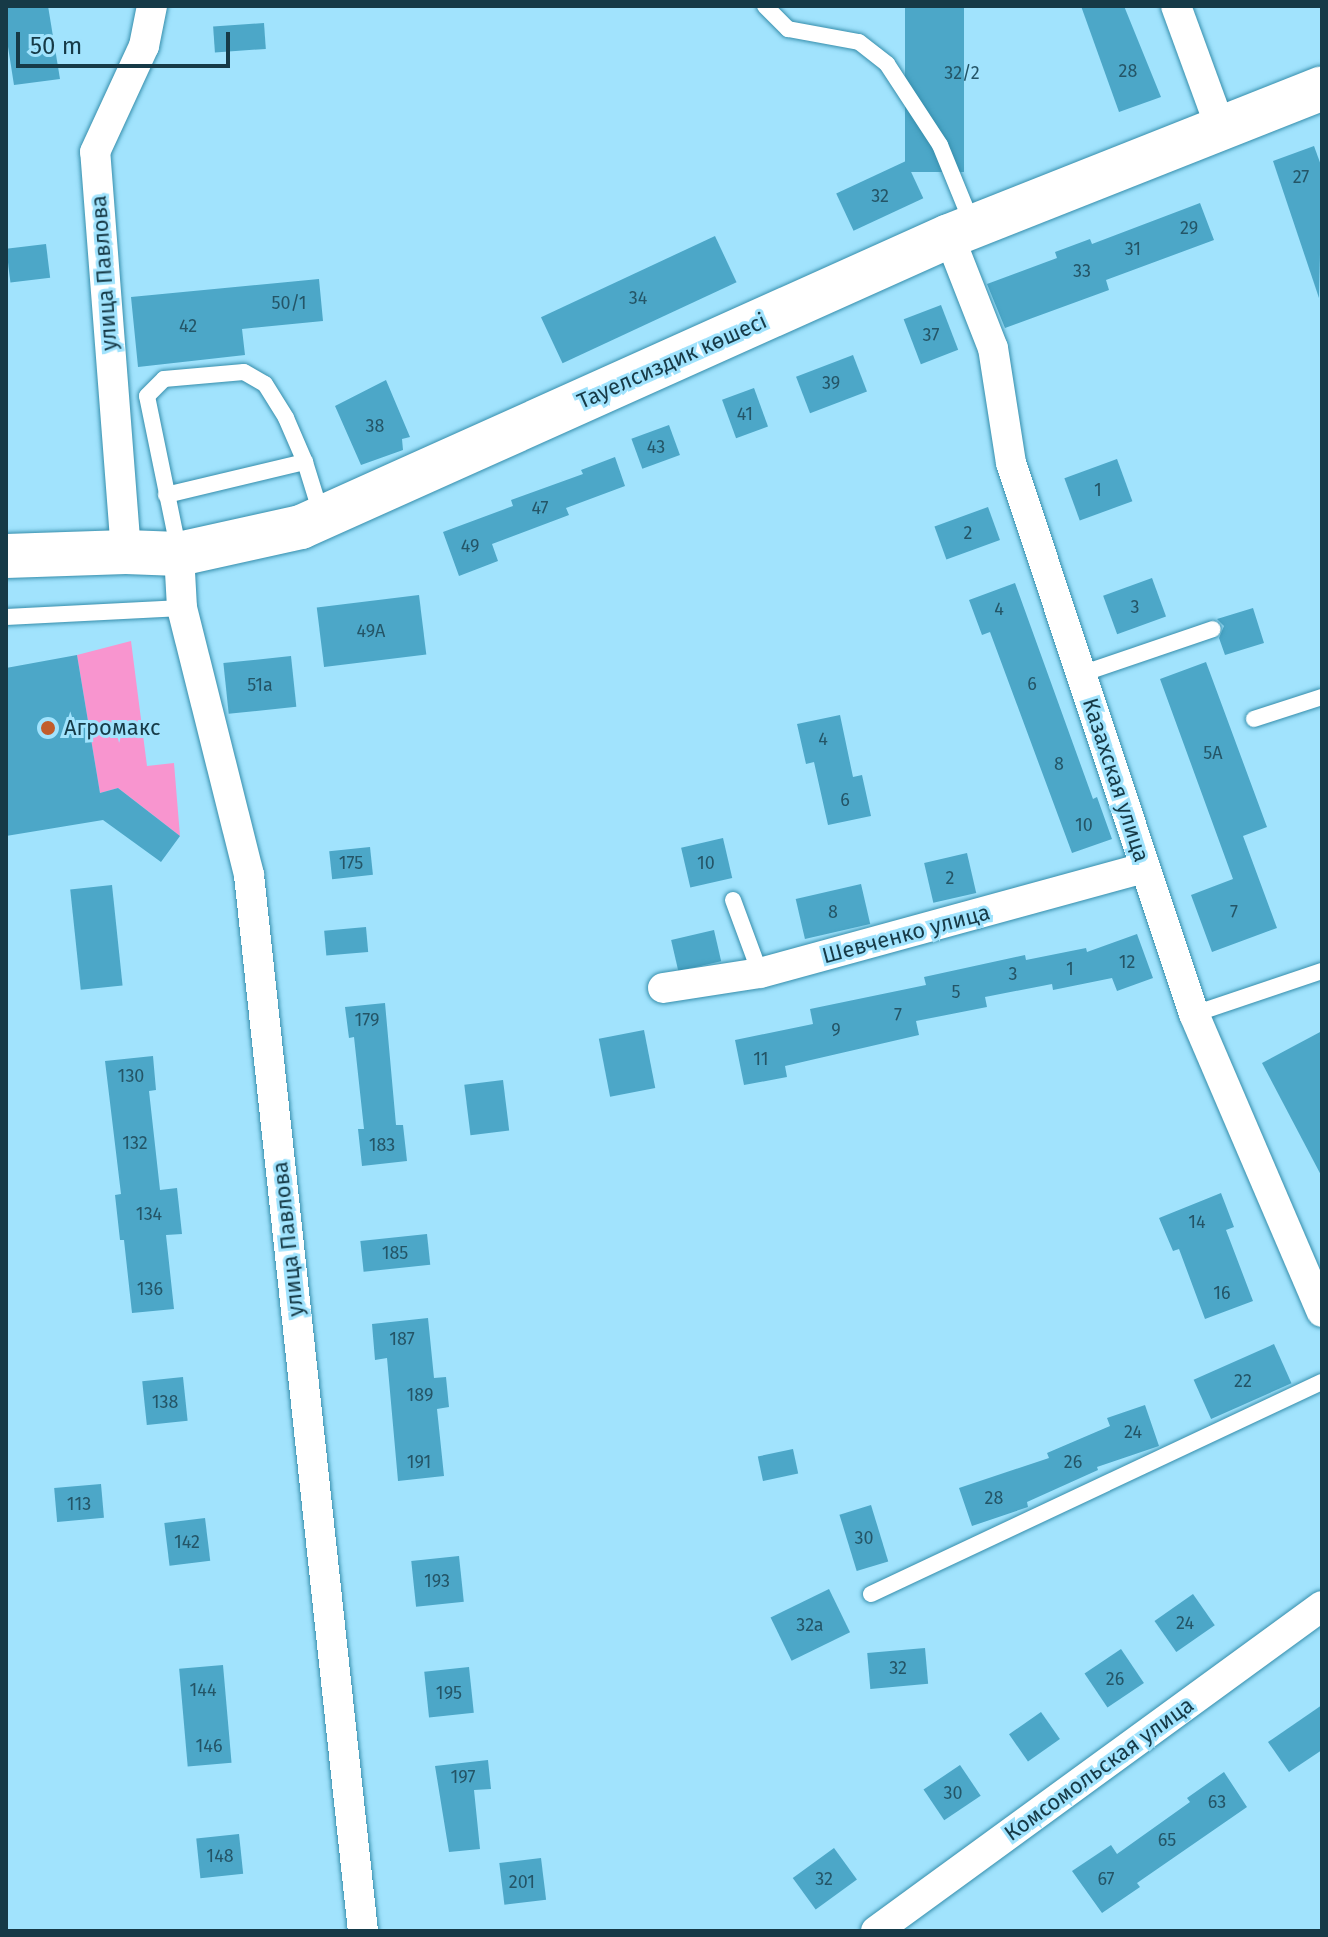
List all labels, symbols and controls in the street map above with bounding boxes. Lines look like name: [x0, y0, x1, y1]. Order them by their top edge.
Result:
scale bar: [20, 16, 234, 66]
text: 50 m: [30, 32, 82, 60]
house number: 28: [1119, 60, 1137, 82]
house number: 32/2: [944, 62, 980, 84]
house number: 27: [1293, 166, 1309, 188]
house number: 32: [871, 185, 889, 207]
street label: улица Павлова: [85, 194, 123, 352]
house number: 29: [1180, 217, 1198, 239]
house number: 31: [1125, 238, 1141, 260]
house number: 33: [1073, 260, 1091, 282]
house number: 34: [629, 287, 647, 309]
house number: 50/1: [271, 292, 307, 314]
street label: Тауелсиздик көшесі: [573, 307, 771, 415]
house number: 42: [179, 315, 197, 337]
house number: 37: [923, 324, 939, 346]
house number: 39: [822, 372, 840, 394]
house number: 41: [737, 403, 753, 425]
house number: 38: [366, 415, 384, 437]
house number: 43: [647, 436, 665, 458]
house number: 1: [1094, 479, 1102, 501]
house number: 47: [531, 497, 549, 519]
house number: 2: [964, 522, 972, 544]
house number: 49: [461, 535, 479, 557]
house number: 3: [1131, 596, 1139, 618]
house number: 4: [994, 598, 1004, 620]
house number: 49А: [357, 620, 385, 642]
house number: 6: [1027, 673, 1037, 695]
house number: 51а: [247, 674, 273, 696]
street label: Казахская улица: [1077, 695, 1155, 865]
place label: Агромакс: [64, 715, 160, 741]
marker: Агромакс: [39, 719, 57, 737]
house number: 4: [818, 728, 828, 750]
house number: 5А: [1203, 742, 1223, 764]
house number: 8: [1054, 753, 1064, 775]
house number: 6: [840, 789, 850, 811]
house number: 10: [1075, 814, 1093, 836]
house number: 175: [339, 852, 363, 874]
house number: 10: [697, 852, 715, 874]
house number: 2: [946, 867, 954, 889]
street label: Шевченко улица: [819, 899, 993, 969]
house number: 8: [828, 901, 838, 923]
house number: 7: [1230, 901, 1238, 923]
house number: 12: [1119, 951, 1135, 973]
house number: 1: [1066, 958, 1074, 980]
house number: 3: [1009, 963, 1017, 985]
house number: 5: [951, 981, 961, 1003]
house number: 7: [894, 1004, 902, 1026]
house number: 179: [355, 1009, 379, 1031]
house number: 9: [831, 1019, 841, 1041]
house number: 11: [753, 1048, 769, 1070]
house number: 130: [118, 1065, 144, 1087]
house number: 132: [122, 1132, 148, 1154]
house number: 183: [369, 1134, 395, 1156]
street label: улица Павлова: [267, 1160, 309, 1318]
house number: 134: [136, 1203, 162, 1225]
house number: 14: [1188, 1211, 1206, 1233]
house number: 185: [382, 1242, 408, 1264]
house number: 136: [137, 1278, 163, 1300]
house number: 16: [1213, 1282, 1231, 1304]
house number: 187: [389, 1328, 415, 1350]
house number: 22: [1234, 1370, 1252, 1392]
house number: 189: [407, 1384, 433, 1406]
house number: 138: [152, 1391, 178, 1413]
house number: 24: [1124, 1421, 1142, 1443]
house number: 191: [407, 1451, 431, 1473]
house number: 26: [1064, 1451, 1082, 1473]
house number: 28: [985, 1487, 1003, 1509]
house number: 113: [67, 1493, 91, 1515]
house number: 30: [854, 1527, 874, 1549]
house number: 142: [174, 1531, 200, 1553]
house number: 193: [424, 1570, 450, 1592]
house number: 24: [1176, 1612, 1194, 1634]
house number: 32а: [796, 1614, 824, 1636]
house number: 32: [889, 1657, 907, 1679]
house number: 26: [1106, 1668, 1124, 1690]
house number: 144: [190, 1679, 216, 1701]
house number: 195: [436, 1682, 462, 1704]
street label: Комсомольская улица: [999, 1691, 1199, 1847]
house number: 146: [196, 1735, 222, 1757]
house number: 197: [451, 1766, 475, 1788]
house number: 30: [943, 1782, 963, 1804]
house number: 63: [1208, 1791, 1226, 1813]
house number: 65: [1158, 1829, 1176, 1851]
house number: 148: [206, 1845, 234, 1867]
house number: 32: [815, 1868, 833, 1890]
house number: 67: [1097, 1868, 1115, 1890]
house number: 201: [509, 1871, 535, 1893]

